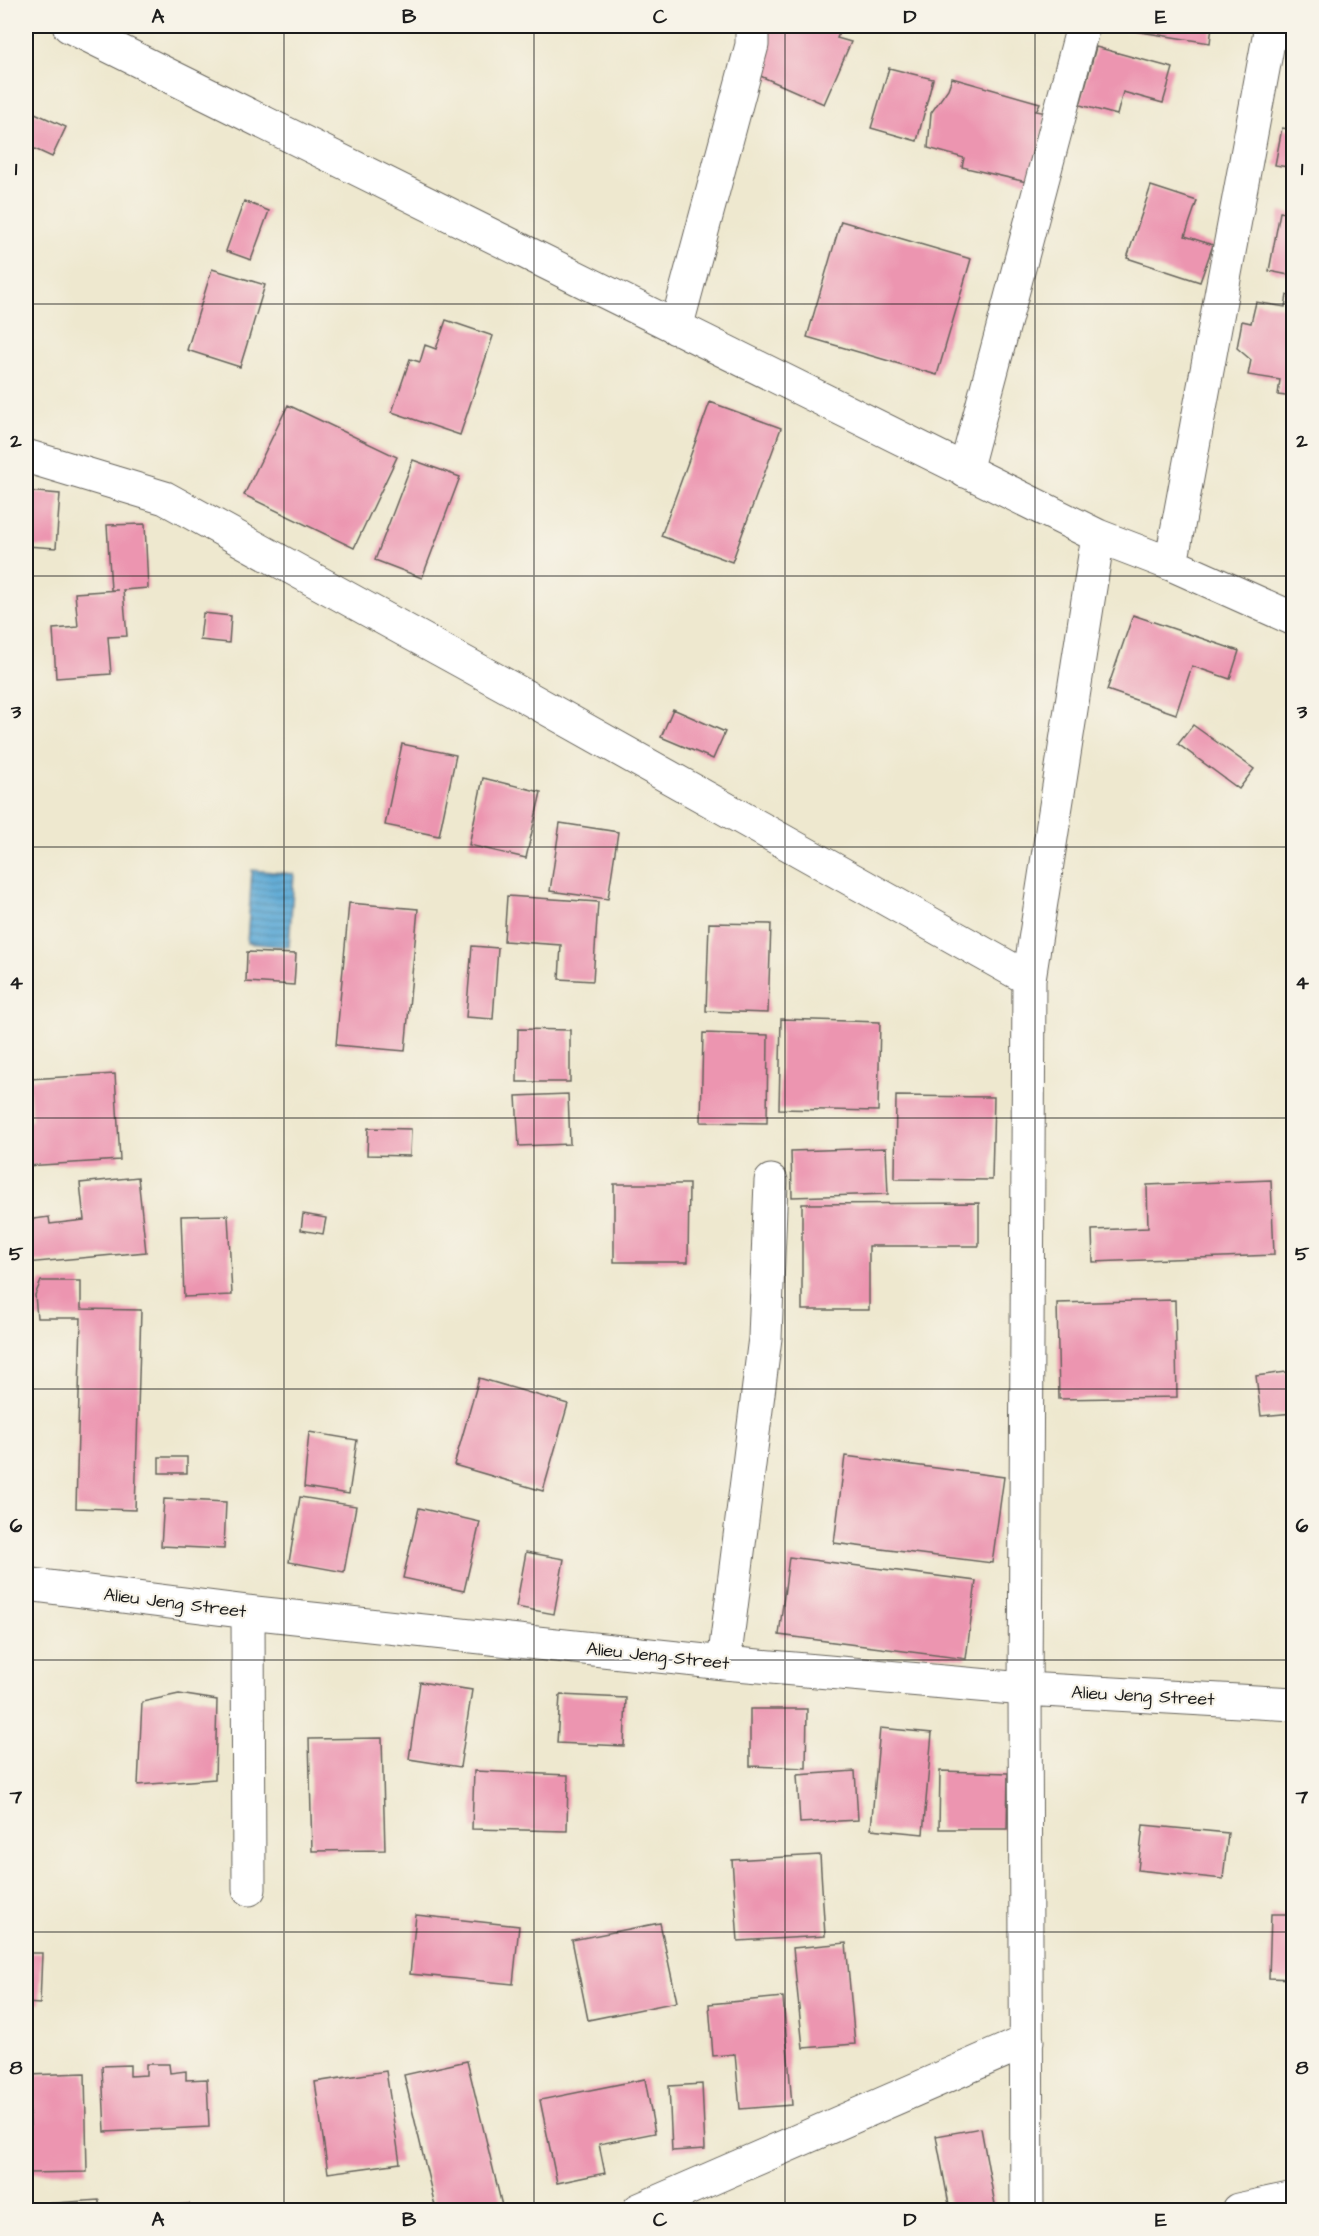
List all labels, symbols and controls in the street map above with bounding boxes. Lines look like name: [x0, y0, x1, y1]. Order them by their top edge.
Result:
text: A: [152, 3, 165, 31]
text: B: [402, 3, 417, 31]
text: C: [653, 3, 668, 31]
text: D: [904, 3, 917, 31]
text: E: [1155, 3, 1167, 31]
text: 1: [15, 155, 18, 183]
text: 1: [1301, 155, 1304, 183]
text: 2: [9, 427, 22, 455]
text: 2: [1295, 427, 1308, 455]
text: 3: [10, 698, 22, 726]
text: 3: [1296, 698, 1308, 726]
text: 4: [9, 969, 23, 997]
text: 4: [1295, 969, 1309, 997]
text: 5: [9, 1240, 24, 1268]
text: 5: [1295, 1240, 1310, 1268]
text: 6: [10, 1512, 23, 1540]
text: 6: [1296, 1512, 1309, 1540]
street label: Alieu Jeng Street: [102, 1582, 248, 1625]
street label: Alieu Jeng Street: [585, 1636, 731, 1677]
street label: Alieu Jeng Street: [1071, 1680, 1216, 1713]
text: 7: [9, 1783, 23, 1811]
text: 7: [1295, 1783, 1309, 1811]
text: 8: [10, 2054, 23, 2082]
text: 8: [1296, 2054, 1309, 2082]
text: A: [152, 2206, 165, 2234]
text: B: [402, 2206, 417, 2234]
text: C: [653, 2206, 668, 2234]
text: D: [904, 2206, 917, 2234]
text: E: [1155, 2206, 1167, 2234]

